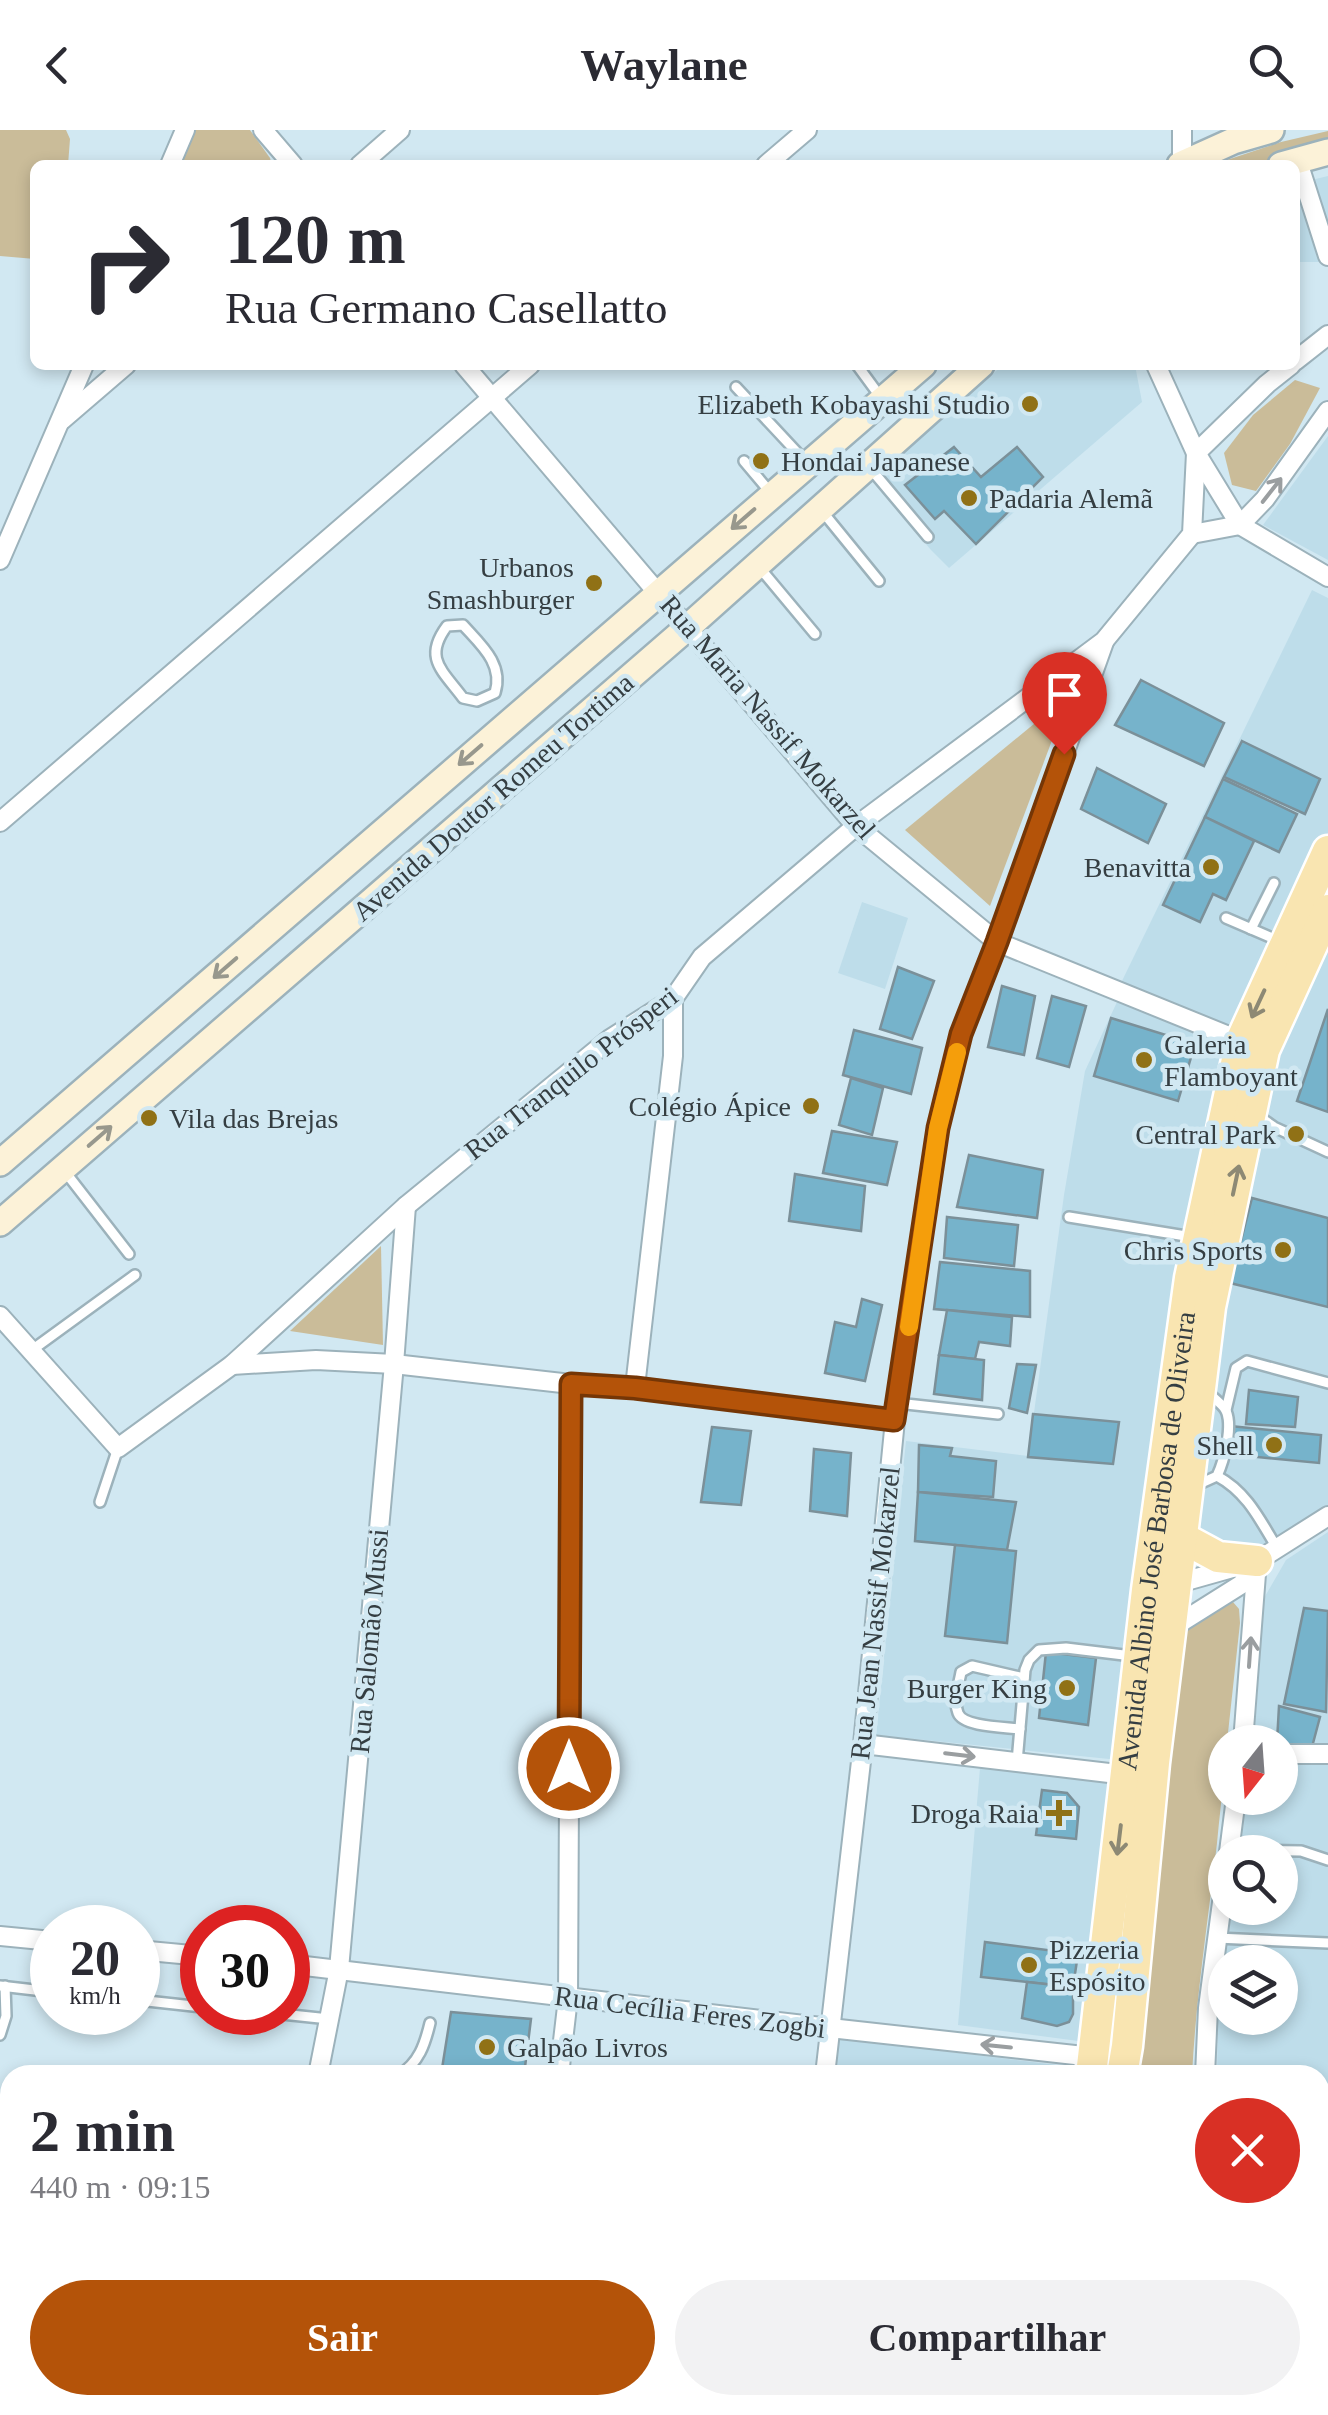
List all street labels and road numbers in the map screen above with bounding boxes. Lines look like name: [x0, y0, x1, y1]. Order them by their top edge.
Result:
street label: Rua Maria Nassif Mokarzel: [654, 589, 882, 845]
street label: Avenida Doutor Romeu Tortima: [346, 666, 640, 927]
street label: Rua Tranquilo Prósperi: [458, 980, 684, 1166]
street label: Avenida Albino José Barbosa de Oliveira: [1111, 1309, 1201, 1772]
street label: Rua Jean Nassif Mokarzel: [844, 1465, 906, 1761]
street label: Rua Salomão Mussi: [344, 1527, 394, 1755]
street label: Rua Cecília Feres Zogbi: [553, 1980, 828, 2044]

